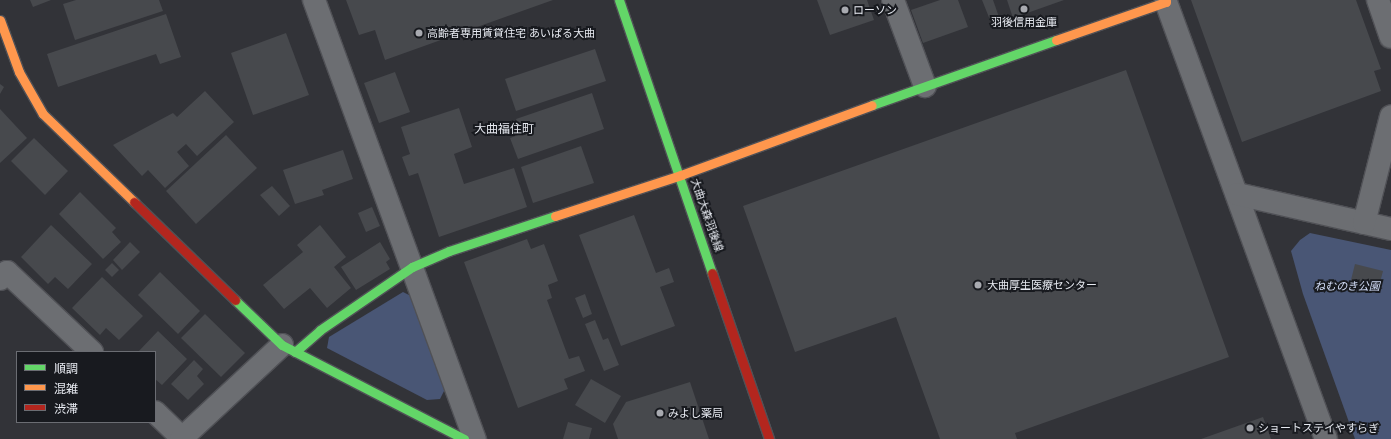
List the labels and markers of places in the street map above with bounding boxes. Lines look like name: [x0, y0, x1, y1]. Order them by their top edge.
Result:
place label: ローソン: [853, 3, 897, 17]
marker: 羽後信用金庫: [1019, 4, 1029, 14]
marker: ローソン: [840, 5, 850, 15]
place label: 羽後信用金庫: [991, 15, 1057, 29]
place label: 高齢者専用賃貸住宅 あいぱる大曲: [427, 26, 595, 40]
marker: 高齢者専用賃貸住宅 あいぱる大曲: [414, 28, 424, 38]
place label: 大曲厚生医療センター: [987, 278, 1097, 292]
marker: 大曲厚生医療センター: [972, 279, 984, 291]
place label: みよし薬局: [668, 406, 723, 420]
marker: みよし薬局: [655, 408, 665, 418]
place label: ショートステイやすらぎ: [1258, 421, 1379, 435]
marker: ショートステイやすらぎ: [1245, 423, 1255, 433]

